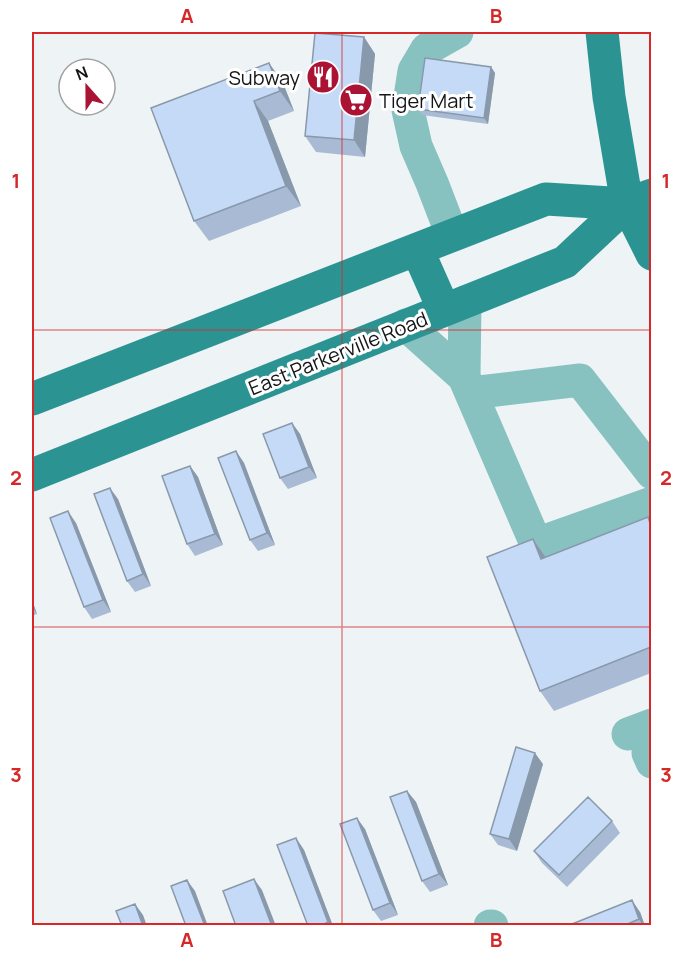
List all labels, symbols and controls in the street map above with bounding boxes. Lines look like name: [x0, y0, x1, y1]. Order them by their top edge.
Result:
text: A: [180, 2, 194, 29]
text: B: [490, 2, 503, 29]
north arrow: [57, 57, 117, 117]
restaurant icon: Subway: [305, 59, 341, 95]
text: N: [72, 61, 91, 85]
place label: Subway: [229, 64, 300, 91]
supermarket icon: Tiger Mart: [338, 82, 374, 118]
place label: Tiger Mart: [379, 87, 473, 114]
text: 1: [12, 167, 20, 194]
text: 1: [662, 167, 670, 194]
street label: East Parkerville Road: [244, 305, 432, 401]
text: 2: [10, 464, 22, 491]
text: 2: [660, 464, 672, 491]
text: 3: [10, 761, 22, 788]
text: 3: [660, 761, 672, 788]
text: A: [180, 926, 194, 953]
text: B: [490, 926, 503, 953]

